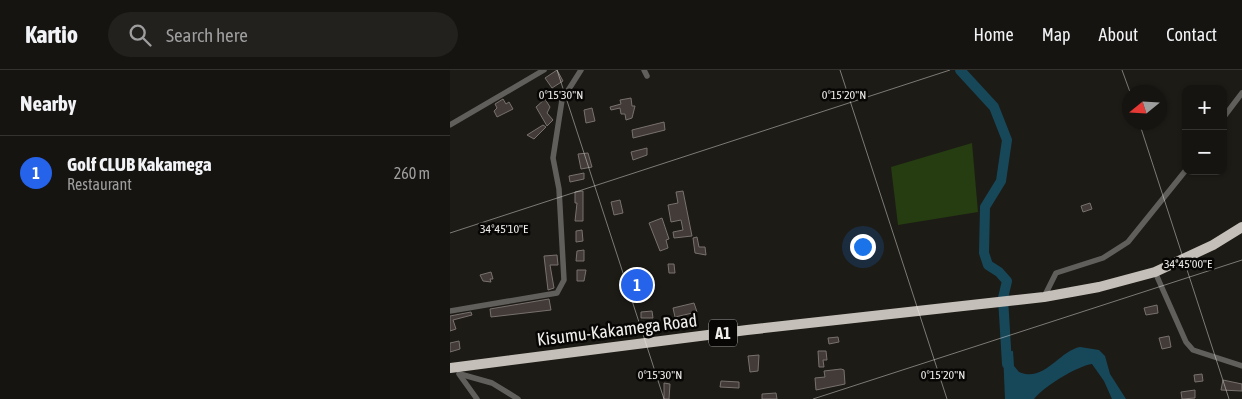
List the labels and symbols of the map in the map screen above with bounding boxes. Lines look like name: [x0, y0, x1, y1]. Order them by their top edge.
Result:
north arrow: [1122, 85, 1167, 130]
text: 0°15'30"N: [539, 88, 583, 102]
text: 0°15'20"N: [822, 88, 866, 102]
text: 34°45'10"E: [480, 222, 528, 236]
your location: [850, 234, 876, 260]
text: 34°45'00"E: [1164, 257, 1212, 271]
pin: 1: [621, 266, 653, 304]
street label: Kisumu-Kakamega Road: [536, 309, 698, 350]
road number: A1: [709, 320, 737, 346]
text: 0°15'30"N: [638, 368, 682, 382]
text: 0°15'20"N: [921, 368, 965, 382]

